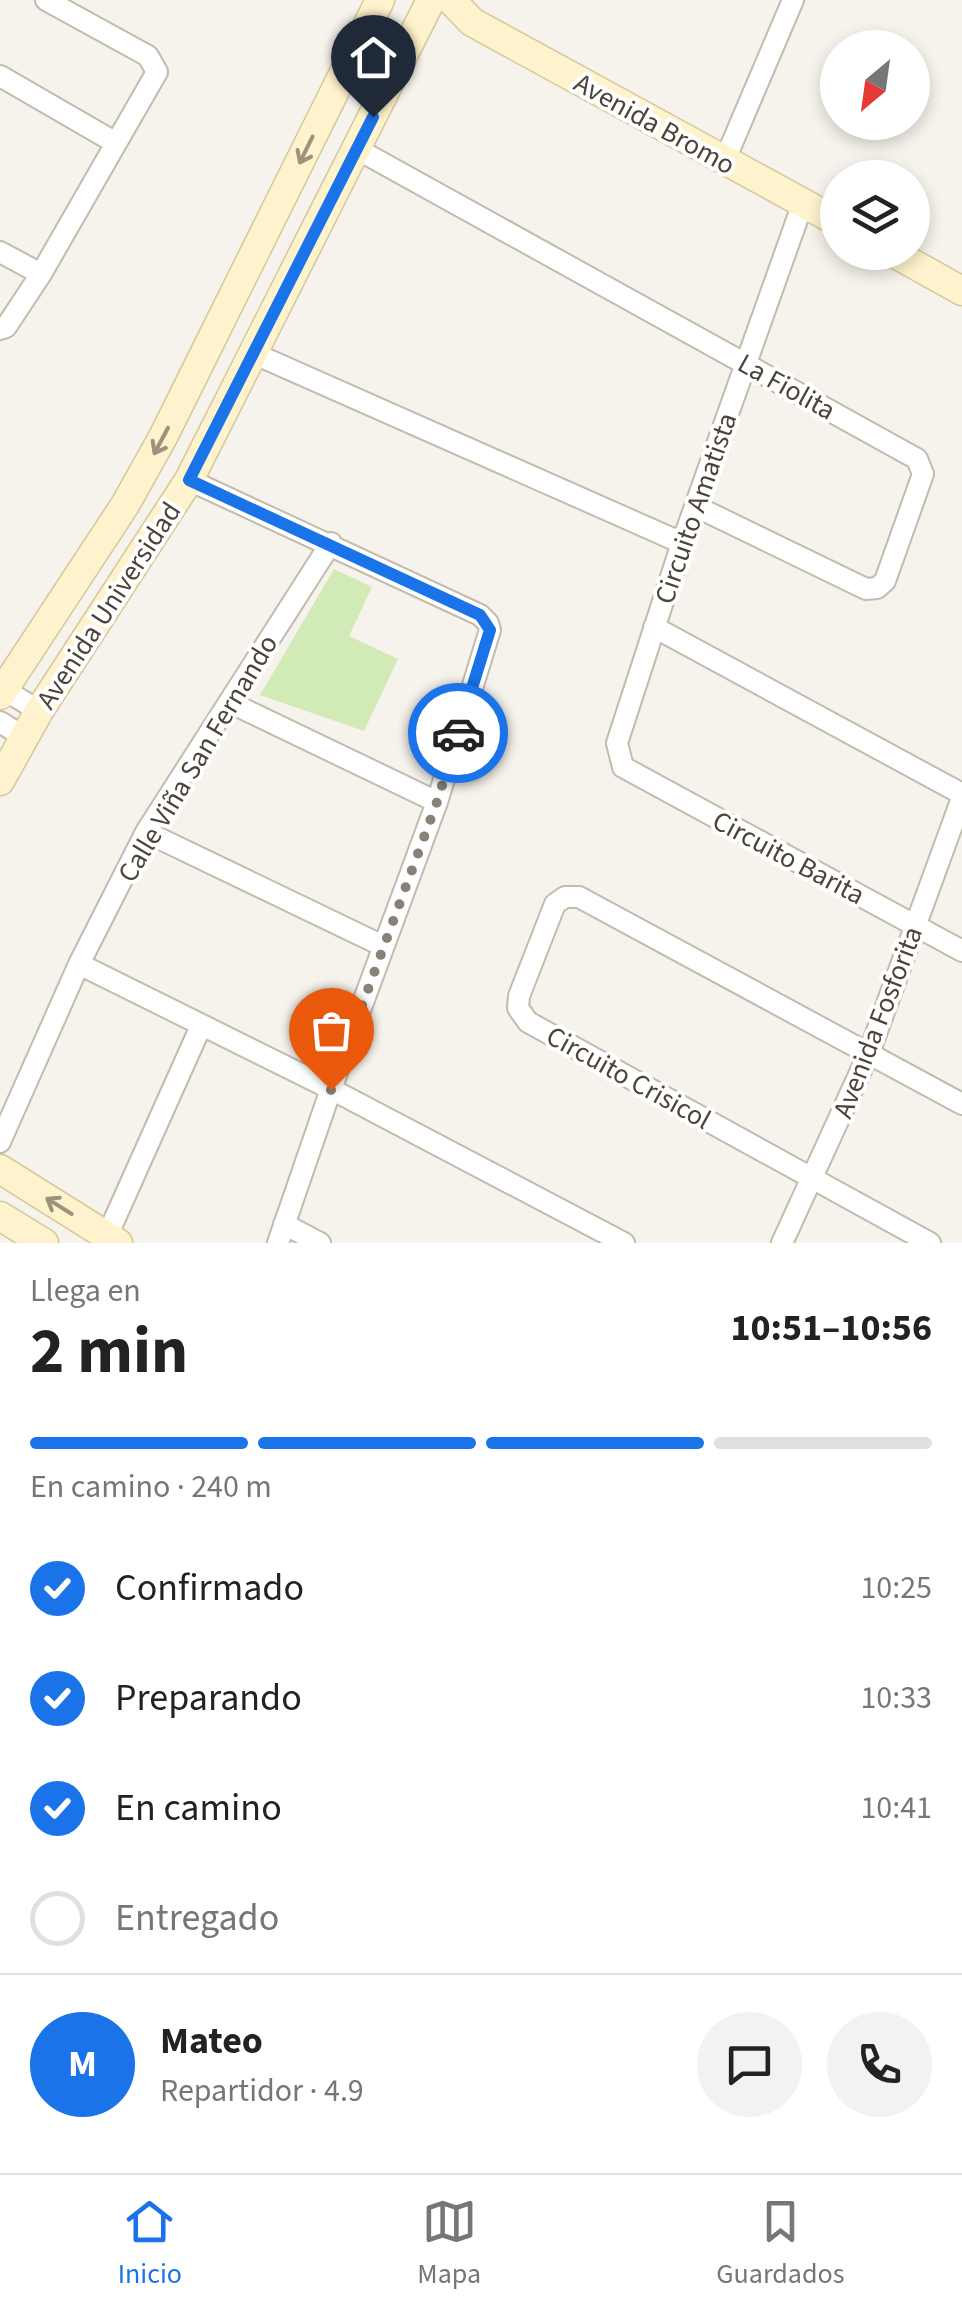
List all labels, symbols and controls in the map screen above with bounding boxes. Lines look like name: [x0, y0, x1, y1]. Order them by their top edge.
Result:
pin: [331, 15, 416, 118]
icon: home: [346, 30, 401, 85]
north arrow: [820, 30, 930, 140]
map controls: [820, 30, 930, 270]
street label: Avenida Bromo: [567, 63, 742, 185]
one-way arrow: [296, 135, 315, 165]
button: layers: [820, 160, 930, 270]
street label: La Fiolita: [730, 344, 843, 430]
street label: Circuito Amatista: [645, 407, 747, 609]
one-way arrow: [150, 425, 170, 455]
street label: Avenida Universidad: [27, 494, 191, 717]
street label: Calle Viña San Fernando: [108, 627, 288, 890]
courier: [408, 683, 508, 783]
icon: car: [431, 706, 486, 761]
street label: Circuito Barita: [705, 801, 872, 915]
street label: Avenida Fosforita: [823, 921, 933, 1124]
pin: [289, 988, 374, 1091]
icon: bag: [304, 1003, 359, 1058]
street label: Circuito Crisicol: [539, 1016, 718, 1140]
one-way arrow: [45, 1196, 74, 1216]
text: Llega en: [30, 1268, 141, 1314]
text: 10:51–10:56: [730, 1301, 932, 1355]
text: 2 min: [30, 1305, 188, 1398]
text: En camino · 240 m: [30, 1464, 272, 1510]
icon: check: [30, 1561, 85, 1616]
text: Confirmado: [115, 1561, 304, 1615]
text: 10:25: [860, 1565, 932, 1611]
icon: check: [30, 1671, 85, 1726]
text: Preparando: [115, 1671, 302, 1725]
text: 10:33: [860, 1675, 932, 1721]
icon: check: [30, 1781, 85, 1836]
text: En camino: [115, 1781, 282, 1835]
text: 10:41: [860, 1785, 932, 1831]
text: Entregado: [115, 1891, 279, 1945]
button: chat: [697, 2012, 802, 2117]
button: phone: [827, 2012, 932, 2117]
text: Mateo: [160, 2014, 263, 2068]
text: M: [68, 2037, 97, 2091]
text: Repartidor · 4.9: [160, 2068, 364, 2114]
tab: Inicio: [118, 2194, 182, 2294]
tab: Mapa: [417, 2194, 481, 2294]
tab: Guardados: [716, 2194, 844, 2294]

